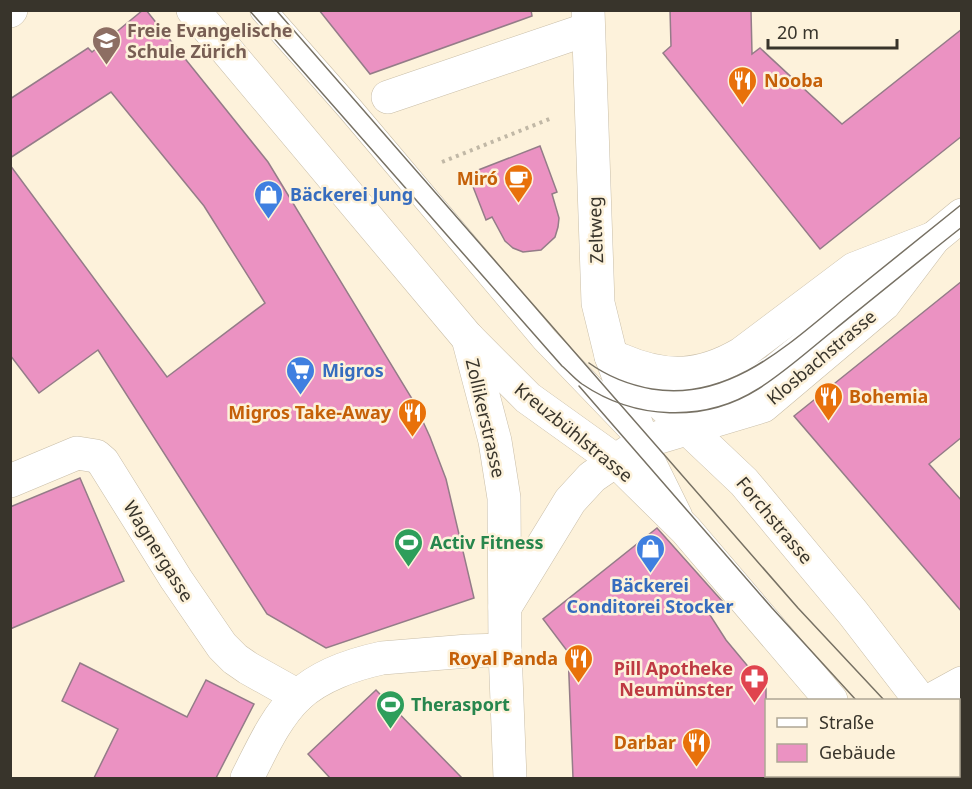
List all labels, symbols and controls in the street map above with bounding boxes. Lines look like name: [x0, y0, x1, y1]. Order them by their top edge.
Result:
scale bar: [768, 12, 897, 50]
place label: Freie Evangelische Schule Zürich: [127, 18, 293, 63]
text: 20 m: [777, 20, 819, 44]
school or university icon: Freie Evangelische Schule Zürich: [90, 24, 122, 66]
restaurant icon: Nooba: [727, 64, 759, 106]
place label: Nooba: [764, 68, 823, 92]
cafe icon: Miró: [503, 162, 535, 204]
place label: Miró: [457, 166, 498, 190]
shop icon: Bäckerei Jung: [253, 178, 285, 220]
place label: Bäckerei Jung: [290, 182, 413, 206]
street label: Zeltweg: [582, 196, 608, 264]
street label: Klosbachstrasse: [761, 304, 881, 410]
supermarket icon: Migros: [285, 354, 317, 396]
street label: Zollikerstrasse: [461, 356, 511, 480]
place label: Migros: [322, 358, 384, 382]
street label: Kreuzbühlstrasse: [510, 377, 638, 487]
restaurant icon: Bohemia: [812, 380, 844, 422]
place label: Bohemia: [849, 384, 928, 408]
restaurant icon: Migros Take-Away: [396, 396, 428, 438]
place label: Migros Take-Away: [228, 400, 392, 424]
street label: Forchstrasse: [731, 471, 819, 569]
street label: Wagnergasse: [118, 496, 200, 606]
sports icon: Activ Fitness: [393, 526, 425, 568]
place label: Activ Fitness: [430, 530, 544, 554]
shop icon: Bäckerei Conditorei Stocker: [634, 532, 666, 574]
place label: Bäckerei Conditorei Stocker: [566, 573, 734, 618]
restaurant icon: Royal Panda: [563, 642, 595, 684]
place label: Royal Panda: [448, 646, 558, 670]
place label: Pill Apotheke Neumünster: [614, 656, 733, 701]
pharmacy icon: Pill Apotheke Neumünster: [738, 662, 770, 704]
sports icon: Therasport: [374, 688, 406, 730]
place label: Therasport: [411, 692, 510, 716]
legend: [765, 699, 960, 777]
text: Straße: [819, 710, 874, 734]
restaurant icon: Darbar: [681, 726, 713, 768]
place label: Darbar: [614, 730, 676, 754]
text: Gebäude: [819, 740, 896, 764]

